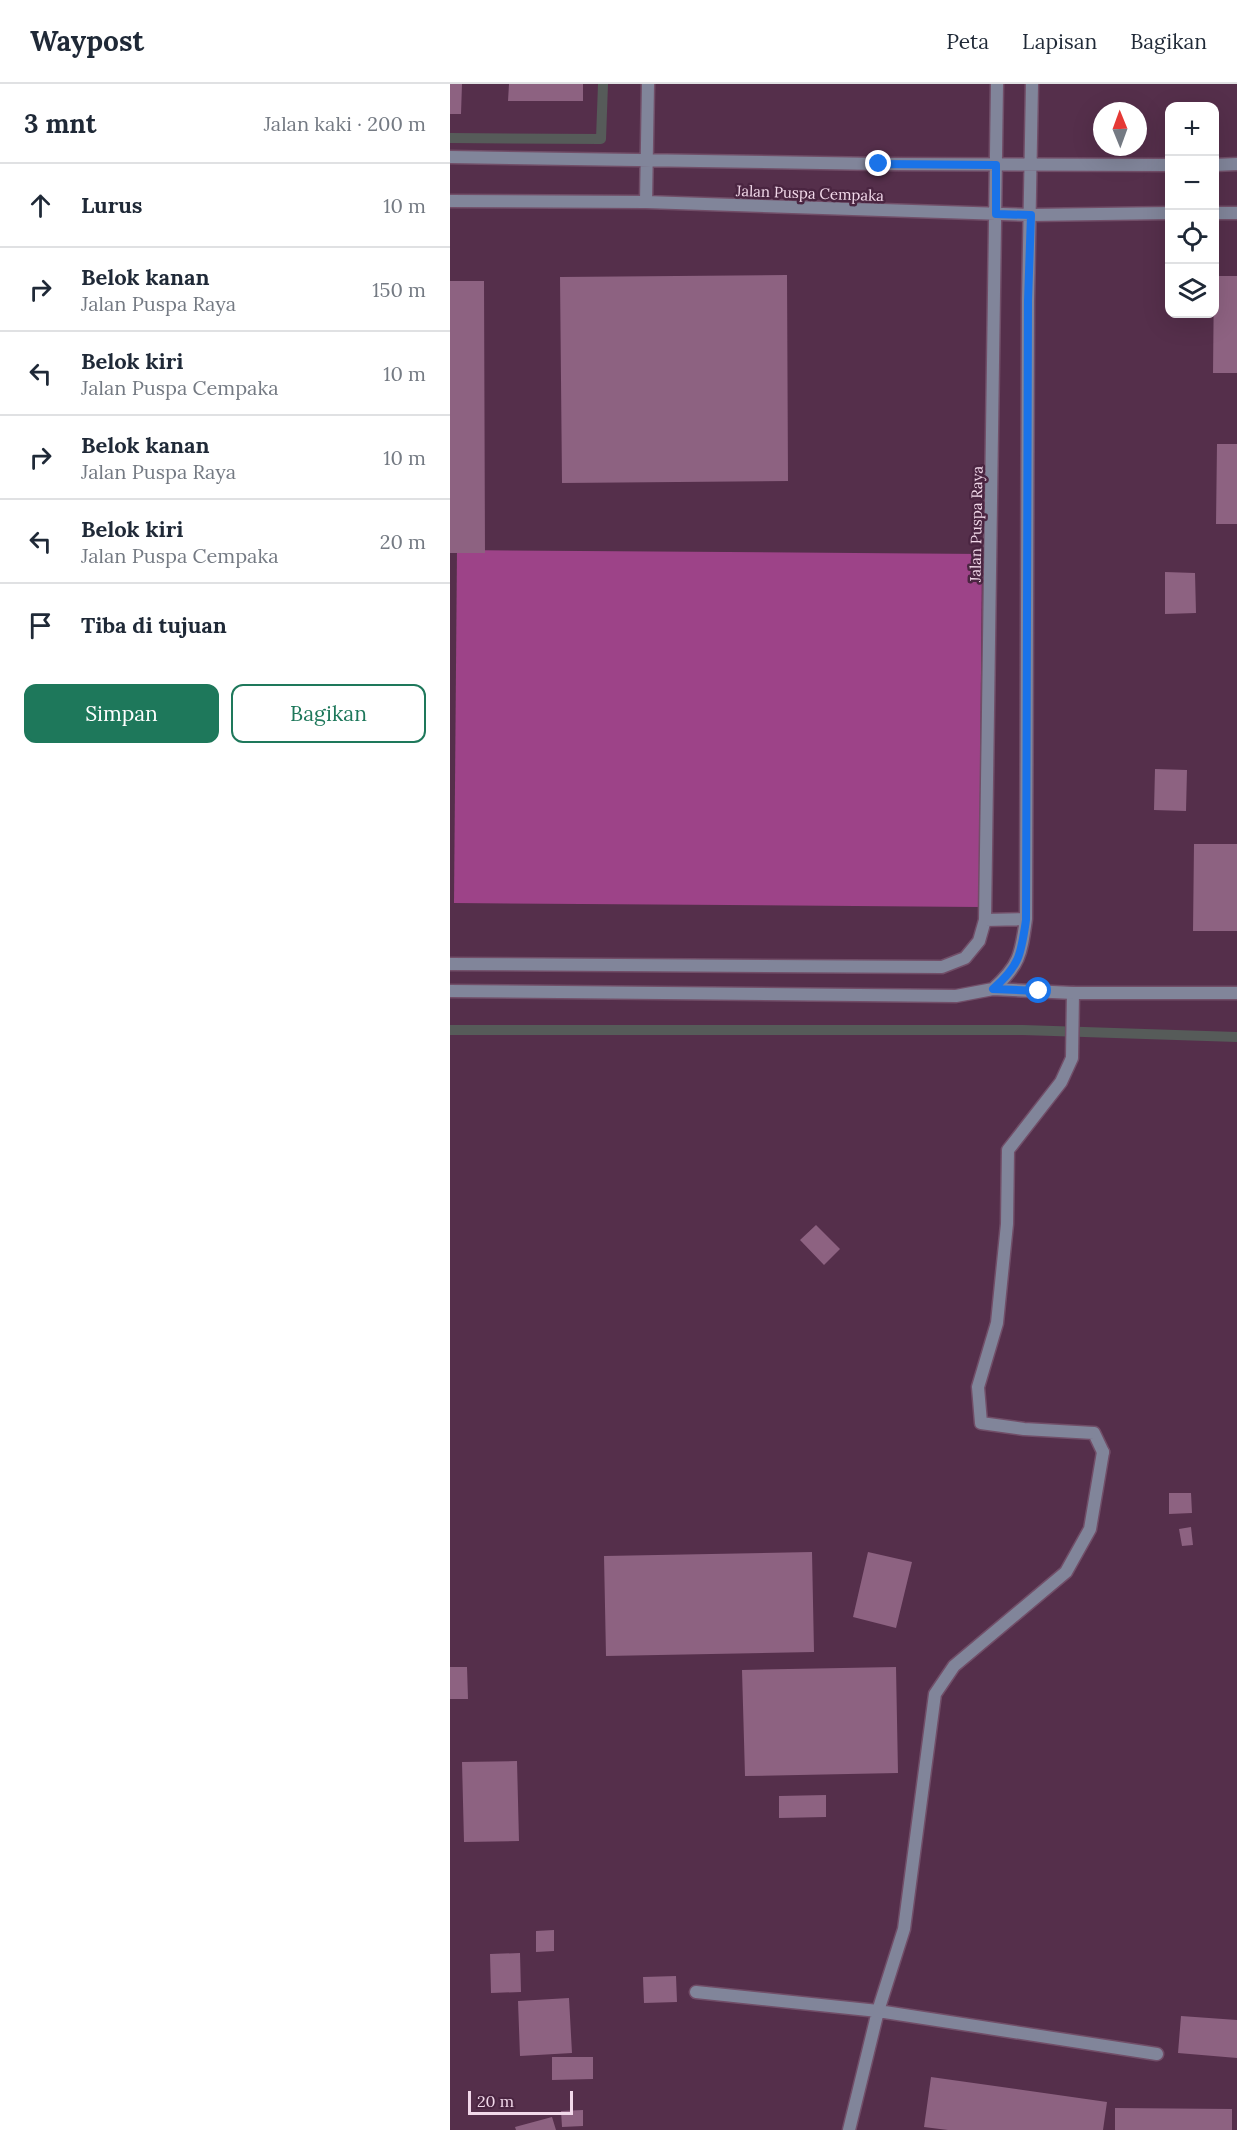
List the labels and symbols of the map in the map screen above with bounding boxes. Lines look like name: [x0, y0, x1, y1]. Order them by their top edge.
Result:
north arrow: [1093, 102, 1147, 156]
route end: [865, 150, 891, 176]
street label: Jalan Puspa Cempaka: [735, 181, 885, 205]
street label: Jalan Puspa Raya: [965, 465, 987, 583]
route start: [1025, 977, 1051, 1003]
scale bar: [468, 2088, 573, 2116]

